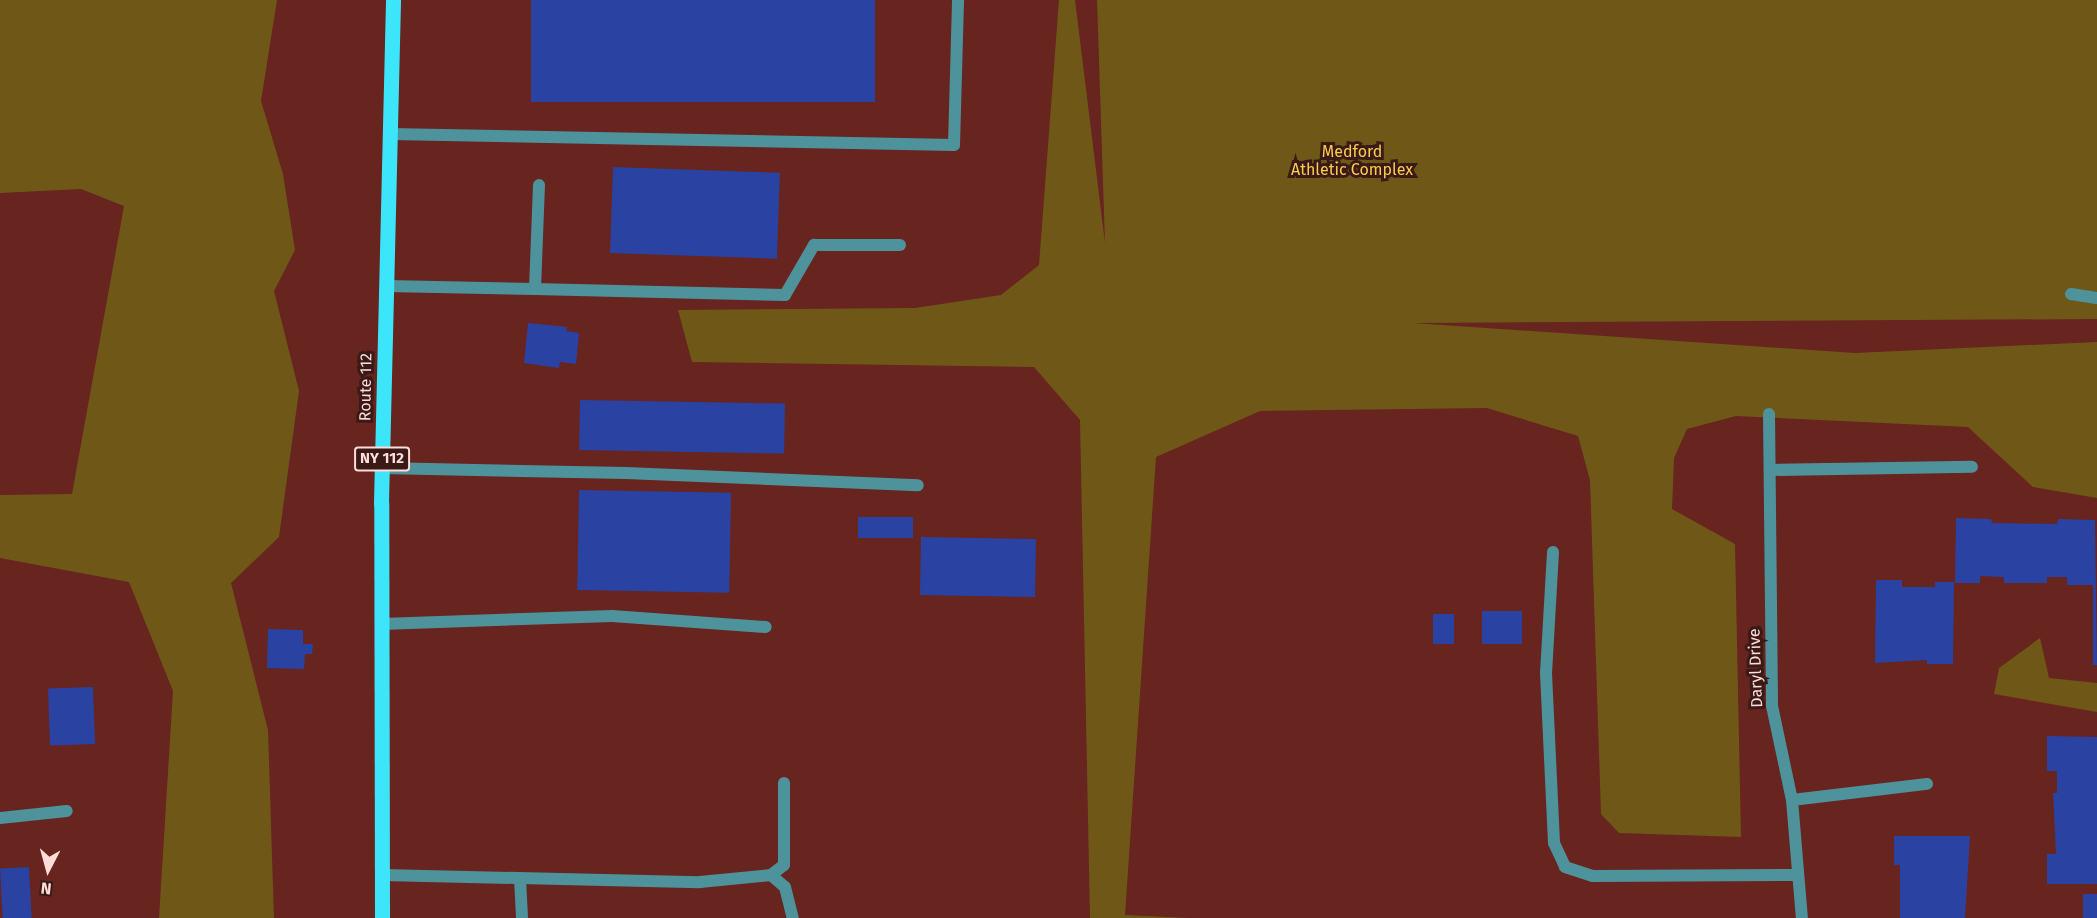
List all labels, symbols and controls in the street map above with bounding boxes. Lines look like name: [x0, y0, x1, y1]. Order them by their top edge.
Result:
park label: Medford Athletic Complex: [1291, 142, 1413, 180]
street label: Route 112: [356, 353, 376, 421]
road number: NY 112: [354, 447, 410, 471]
street label: Daryl Drive: [1745, 628, 1767, 708]
north arrow: [18, 840, 78, 900]
text: N: [40, 878, 52, 898]

